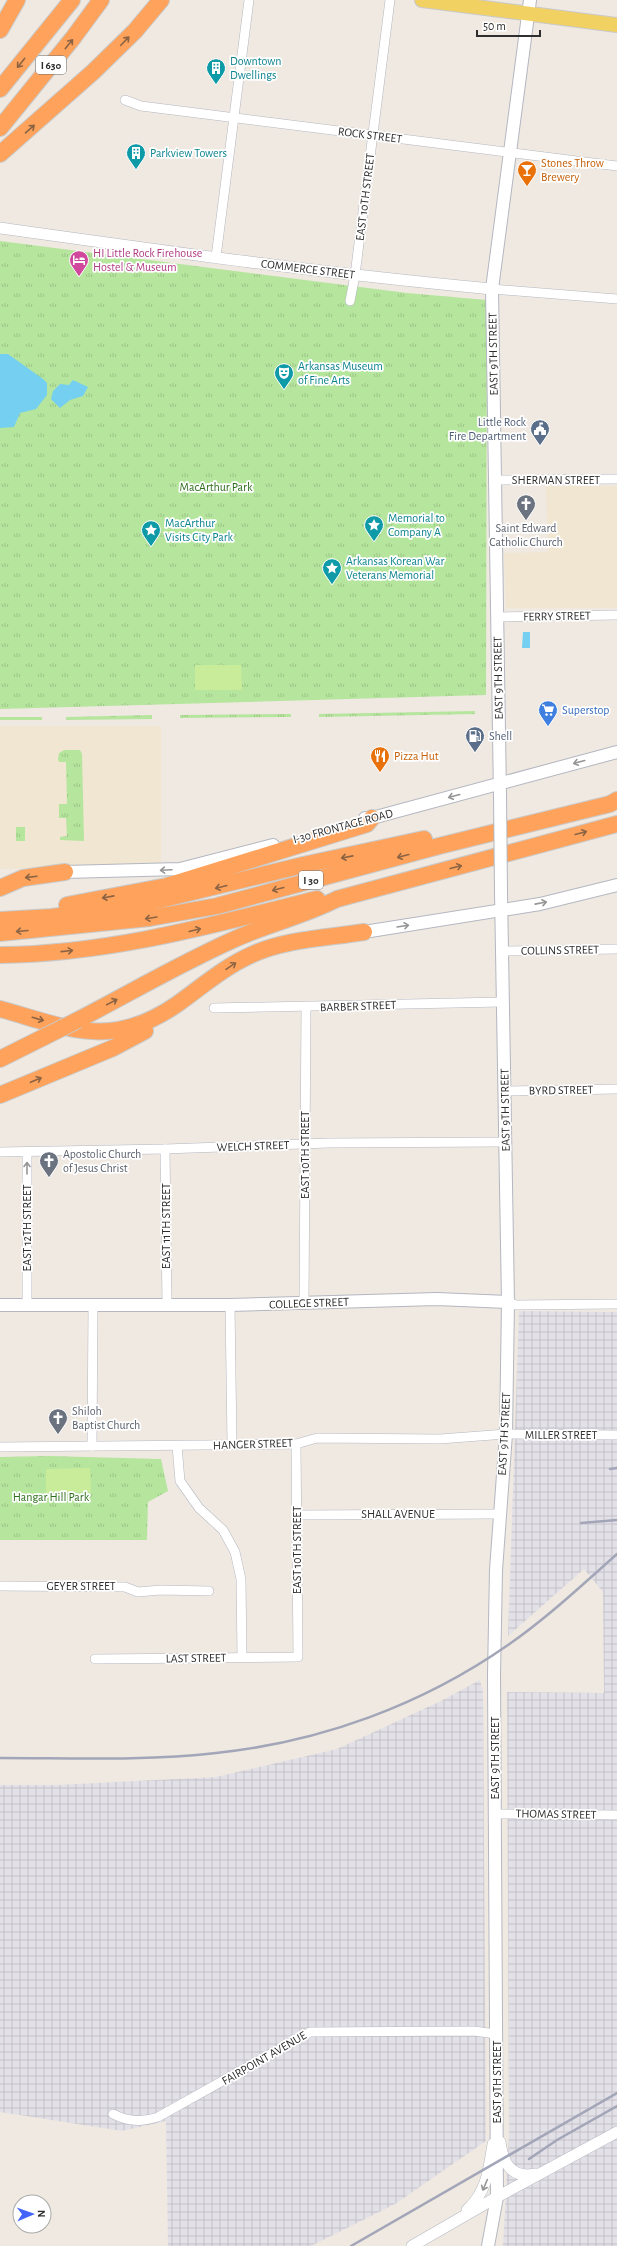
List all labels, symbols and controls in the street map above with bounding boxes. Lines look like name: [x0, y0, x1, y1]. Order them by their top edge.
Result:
scale bar: [477, 12, 540, 38]
text: 50 m: [483, 20, 506, 32]
one-way arrow: [120, 36, 129, 46]
one-way arrow: [64, 38, 73, 49]
place label: Downtown Dwellings: [230, 55, 281, 81]
road number: I 630: [36, 56, 66, 74]
building icon: Downtown Dwellings: [205, 57, 227, 85]
one-way arrow: [17, 58, 25, 69]
one-way arrow: [24, 124, 35, 133]
street label: ROCK STREET: [337, 125, 403, 145]
building icon: Parkview Towers: [125, 142, 147, 170]
place label: Parkview Towers: [150, 147, 227, 159]
street label: EAST 10TH STREET: [354, 152, 376, 241]
place label: Stones Throw Brewery: [541, 157, 604, 184]
bar icon: Stones Throw Brewery: [516, 159, 538, 187]
place label: HI Little Rock Firehouse Hostel & Museum: [93, 247, 202, 273]
hotel icon: HI Little Rock Firehouse Hostel & Museum: [68, 249, 90, 277]
street label: COMMERCE STREET: [260, 257, 356, 281]
street label: EAST 9TH STREET: [486, 312, 500, 396]
place label: Arkansas Museum of Fine Arts: [298, 360, 383, 386]
theatre icon: Arkansas Museum of Fine Arts: [273, 362, 295, 390]
place label: Little Rock Fire Department: [449, 416, 527, 442]
public building icon: Little Rock Fire Department: [529, 418, 551, 446]
street label: SHERMAN STREET: [512, 474, 600, 486]
park label: MacArthur Park: [180, 481, 253, 493]
church icon: Saint Edward Catholic Church: [515, 493, 537, 521]
place label: Memorial to Company A: [388, 512, 445, 539]
place icon: Memorial to Company A: [363, 514, 385, 542]
place label: MacArthur Visits City Park: [165, 517, 234, 544]
place icon: MacArthur Visits City Park: [140, 519, 162, 547]
place label: Saint Edward Catholic Church: [489, 522, 563, 548]
place label: Arkansas Korean War Veterans Memorial: [346, 555, 445, 581]
place icon: Arkansas Korean War Veterans Memorial: [321, 557, 343, 585]
street label: FERRY STREET: [523, 609, 591, 623]
street label: EAST 9TH STREET: [491, 636, 505, 720]
supermarket icon: Superstop: [537, 699, 559, 727]
place label: Superstop: [562, 704, 609, 716]
fuel station icon: Shell: [464, 725, 486, 753]
place label: Shell: [489, 730, 512, 742]
restaurant icon: Pizza Hut: [369, 745, 391, 773]
place label: Pizza Hut: [394, 750, 439, 762]
one-way arrow: [573, 759, 586, 766]
one-way arrow: [448, 793, 461, 800]
street label: I-30 FRONTAGE ROAD: [292, 807, 394, 845]
one-way arrow: [574, 829, 587, 836]
one-way arrow: [341, 853, 354, 861]
one-way arrow: [397, 853, 410, 860]
one-way arrow: [449, 863, 462, 871]
one-way arrow: [160, 866, 173, 874]
road number: I 30: [299, 871, 323, 889]
one-way arrow: [25, 873, 38, 881]
one-way arrow: [214, 883, 227, 891]
one-way arrow: [272, 886, 285, 894]
one-way arrow: [102, 894, 115, 902]
one-way arrow: [534, 899, 547, 907]
one-way arrow: [145, 914, 158, 922]
one-way arrow: [396, 922, 409, 930]
one-way arrow: [188, 926, 201, 934]
one-way arrow: [16, 927, 29, 935]
street label: COLLINS STREET: [521, 943, 599, 957]
one-way arrow: [60, 947, 73, 955]
one-way arrow: [225, 962, 236, 970]
one-way arrow: [106, 998, 118, 1005]
street label: BARBER STREET: [320, 999, 396, 1013]
one-way arrow: [31, 1016, 44, 1024]
street label: EAST 9TH STREET: [498, 1068, 512, 1152]
one-way arrow: [30, 1076, 42, 1084]
street label: BYRD STREET: [529, 1083, 594, 1097]
street label: EAST 10TH STREET: [299, 1111, 311, 1199]
street label: WELCH STREET: [216, 1139, 290, 1153]
place label: Apostolic Church of Jesus Christ: [63, 1148, 141, 1174]
church icon: Apostolic Church of Jesus Christ: [38, 1150, 60, 1178]
one-way arrow: [23, 1162, 31, 1175]
street label: EAST 11TH STREET: [160, 1183, 172, 1269]
street label: EAST 12TH STREET: [21, 1184, 33, 1272]
street label: COLLEGE STREET: [269, 1296, 349, 1310]
street label: EAST 9TH STREET: [496, 1392, 512, 1476]
place label: Shiloh Baptist Church: [72, 1405, 140, 1431]
church icon: Shiloh Baptist Church: [47, 1407, 69, 1435]
street label: MILLER STREET: [525, 1429, 597, 1441]
street label: HANGER STREET: [213, 1437, 293, 1451]
park label: Hangar Hill Park: [13, 1491, 90, 1503]
street label: EAST 10TH STREET: [291, 1506, 303, 1594]
street label: SHALL AVENUE: [361, 1508, 435, 1520]
street label: GEYER STREET: [46, 1580, 116, 1592]
street label: LAST STREET: [166, 1651, 227, 1665]
street label: EAST 9TH STREET: [489, 1716, 501, 1800]
street label: THOMAS STREET: [515, 1807, 597, 1821]
street label: FAIRPOINT AVENUE: [220, 2029, 308, 2087]
street label: EAST 9TH STREET: [491, 2040, 503, 2124]
one-way arrow: [480, 2179, 488, 2191]
north arrow: [12, 2194, 52, 2234]
text: N: [36, 2210, 47, 2218]

